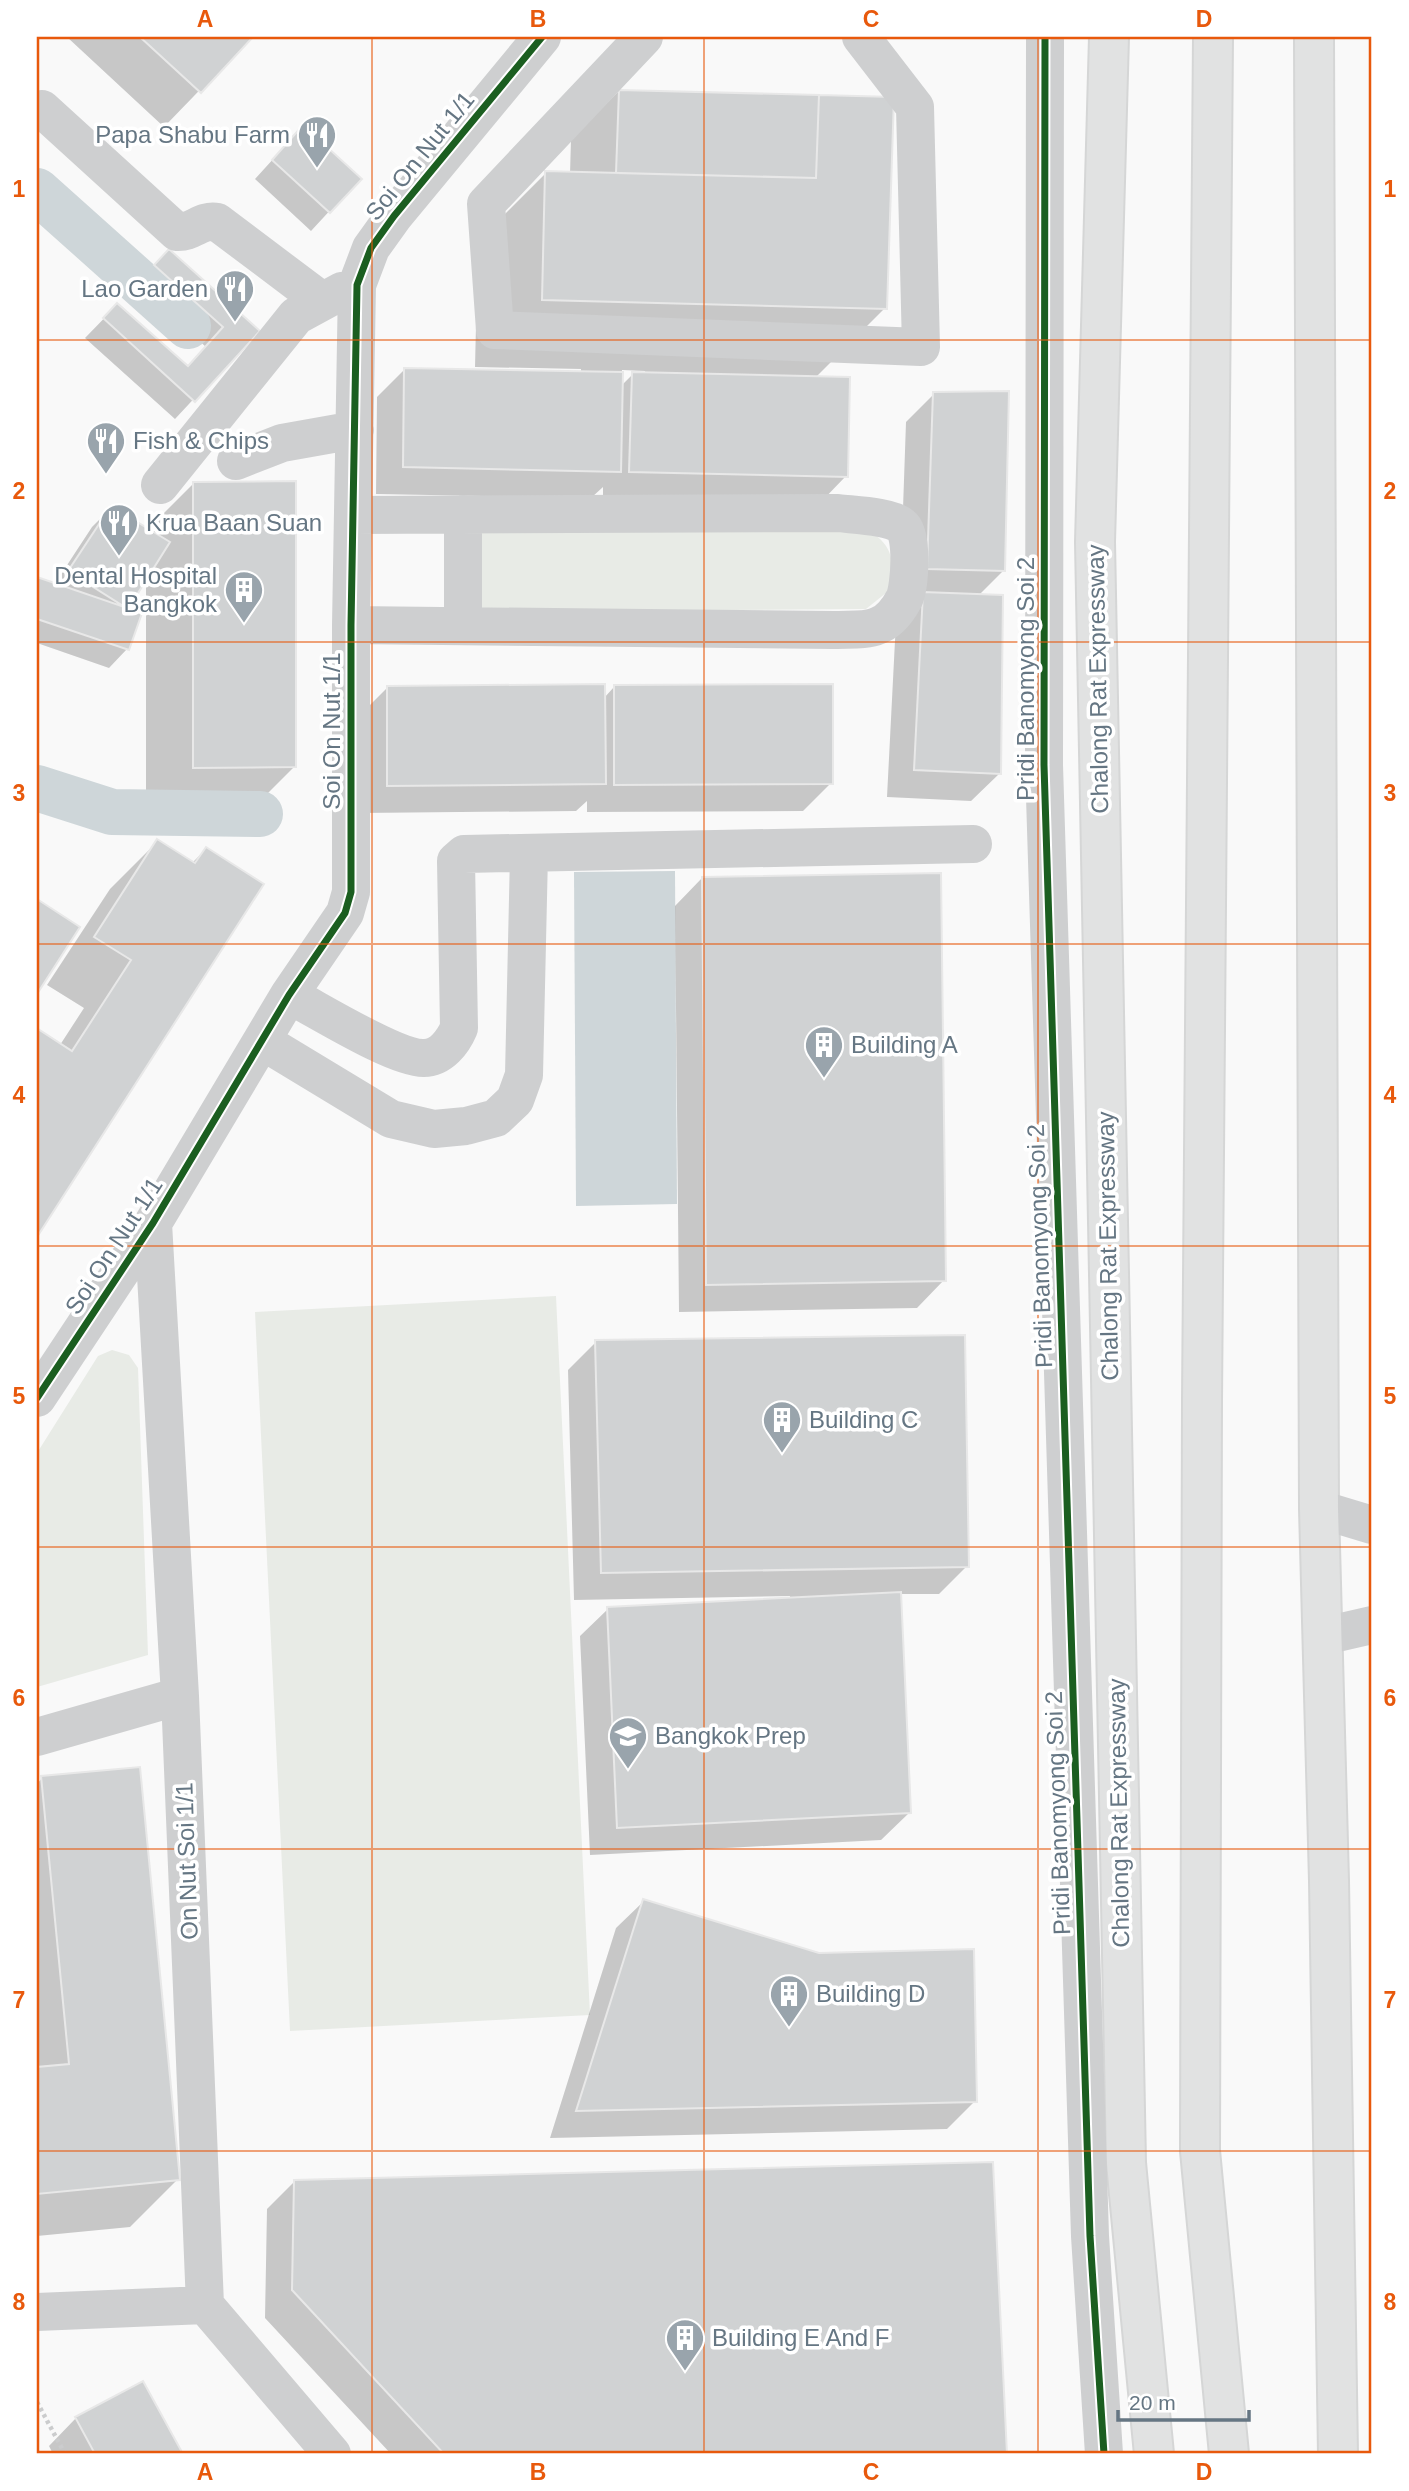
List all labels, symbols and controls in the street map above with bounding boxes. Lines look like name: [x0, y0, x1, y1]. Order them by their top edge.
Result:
text: A: [197, 6, 213, 32]
text: B: [530, 6, 546, 32]
text: C: [863, 6, 879, 32]
text: D: [1196, 6, 1212, 32]
street label: Soi On Nut 1/1: [360, 86, 480, 225]
restaurant icon: Papa Shabu Farm: [296, 114, 338, 169]
place label: Papa Shabu Farm: [95, 121, 290, 148]
text: 1: [13, 176, 26, 202]
text: 1: [1384, 176, 1397, 202]
restaurant icon: Lao Garden: [214, 268, 256, 323]
place label: Lao Garden: [81, 275, 208, 302]
restaurant icon: Fish & Chips: [85, 420, 127, 475]
place label: Fish & Chips: [133, 427, 269, 454]
text: 2: [13, 478, 25, 504]
text: 2: [1384, 478, 1396, 504]
restaurant icon: Krua Baan Suan: [98, 502, 140, 557]
place label: Krua Baan Suan: [146, 509, 322, 536]
street label: Chalong Rat Expressway: [1082, 544, 1113, 814]
street label: Pridi Banomyong Soi 2: [1012, 557, 1039, 801]
place label: Dental Hospital Bangkok: [54, 562, 218, 617]
building icon: Dental Hospital Bangkok: [223, 569, 265, 624]
street label: Soi On Nut 1/1: [318, 652, 345, 810]
text: 3: [13, 780, 25, 806]
text: 3: [1384, 780, 1396, 806]
building icon: Building A: [803, 1024, 845, 1079]
place label: Building A: [851, 1031, 958, 1058]
text: 4: [13, 1082, 26, 1108]
text: 4: [1384, 1082, 1397, 1108]
street label: Chalong Rat Expressway: [1092, 1111, 1123, 1381]
street label: Pridi Banomyong Soi 2: [1022, 1124, 1057, 1368]
street label: Soi On Nut 1/1: [59, 1172, 168, 1319]
text: 5: [13, 1383, 26, 1409]
text: 5: [1384, 1383, 1397, 1409]
building icon: Building C: [761, 1399, 803, 1454]
place label: Building C: [809, 1406, 918, 1433]
street label: Chalong Rat Expressway: [1103, 1678, 1134, 1948]
text: 6: [13, 1685, 25, 1711]
text: 6: [1384, 1685, 1396, 1711]
street label: Pridi Banomyong Soi 2: [1040, 1691, 1075, 1935]
school or university icon: Bangkok Prep: [607, 1715, 649, 1770]
place label: Bangkok Prep: [655, 1722, 806, 1749]
street label: On Nut Soi 1/1: [170, 1782, 203, 1940]
building icon: Building D: [768, 1973, 810, 2028]
place label: Building D: [816, 1980, 925, 2007]
text: 7: [13, 1987, 25, 2013]
text: 7: [1384, 1987, 1396, 2013]
text: 8: [13, 2289, 26, 2315]
text: 8: [1384, 2289, 1397, 2315]
building icon: Building E And F: [664, 2317, 706, 2372]
place label: Building E And F: [712, 2324, 889, 2351]
scale bar: [1118, 2379, 1250, 2423]
text: 20 m: [1129, 2391, 1176, 2414]
text: A: [197, 2459, 213, 2485]
text: B: [530, 2459, 546, 2485]
text: C: [863, 2459, 879, 2485]
text: D: [1196, 2459, 1212, 2485]

